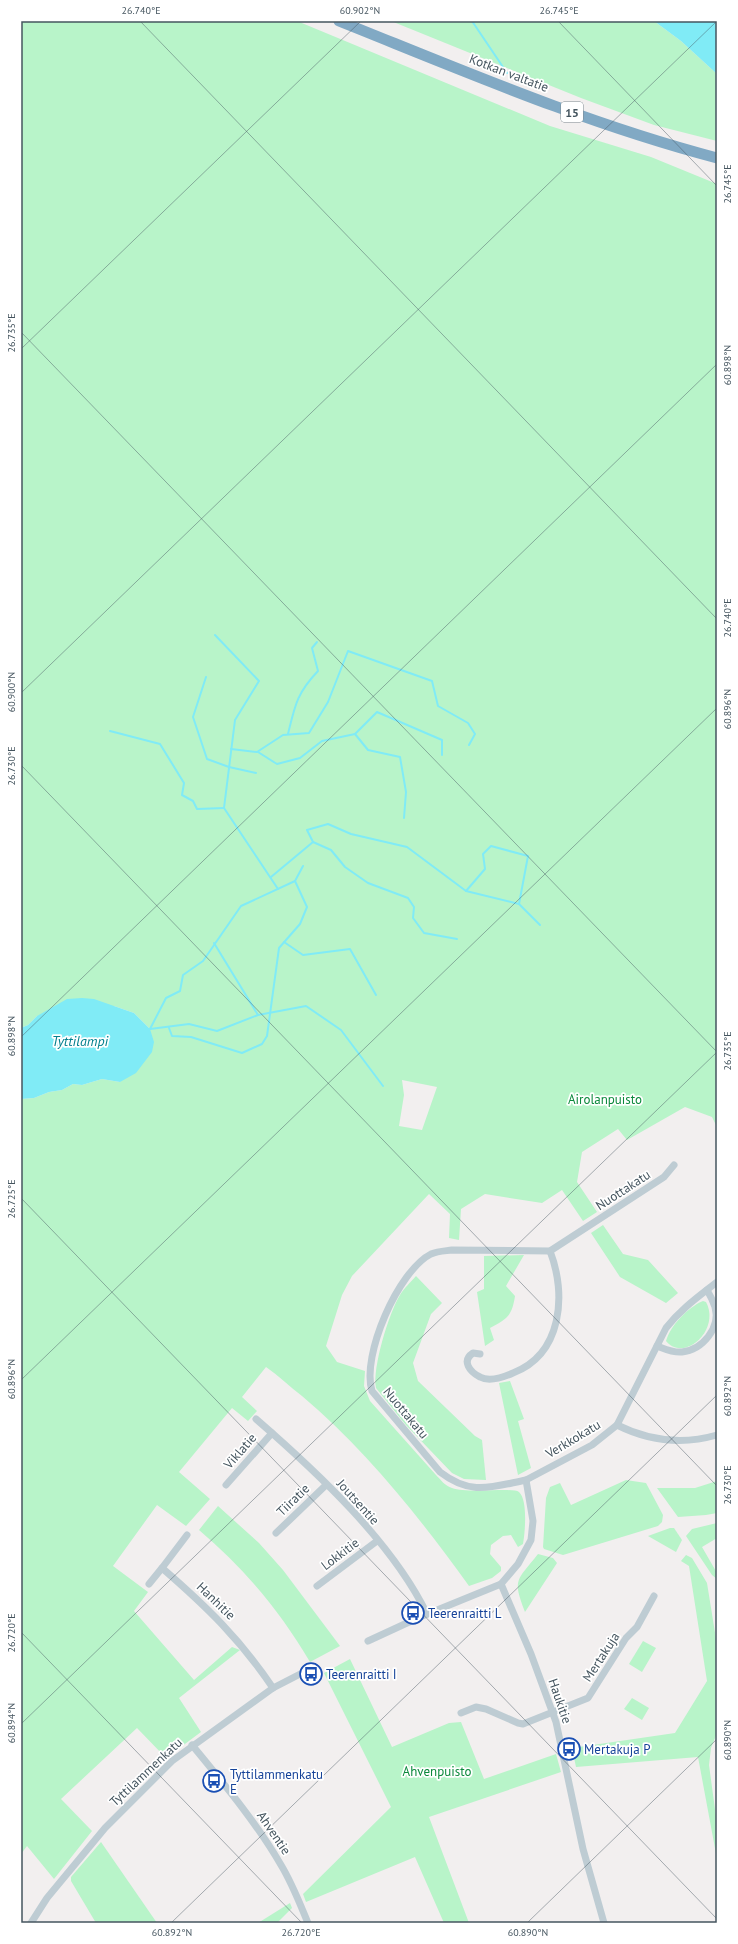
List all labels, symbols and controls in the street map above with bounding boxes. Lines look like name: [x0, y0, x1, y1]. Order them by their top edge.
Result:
text: 26.740°E: [122, 4, 161, 17]
text: 60.902°N: [340, 4, 380, 17]
text: 26.745°E: [540, 4, 579, 17]
street label: Kotkan valtatie: [467, 50, 551, 96]
road number: 15: [561, 102, 583, 122]
text: 26.745°E: [721, 165, 734, 204]
text: 26.735°E: [5, 314, 18, 353]
text: 60.898°N: [721, 345, 734, 385]
text: 26.740°E: [721, 599, 734, 638]
text: 60.900°N: [5, 672, 18, 712]
text: 60.896°N: [721, 689, 734, 729]
text: 26.730°E: [5, 747, 18, 786]
text: 60.898°N: [5, 1016, 18, 1056]
water label: Tyttilampi: [52, 1032, 109, 1050]
text: 26.735°E: [721, 1032, 734, 1071]
park label: Airolanpuisto: [568, 1091, 642, 1108]
street label: Nuottakatu: [592, 1166, 654, 1214]
text: 26.725°E: [5, 1180, 18, 1219]
text: 60.896°N: [5, 1359, 18, 1399]
text: 60.892°N: [721, 1376, 734, 1416]
street label: Nuottakatu: [380, 1384, 432, 1442]
street label: Verkkokatu: [542, 1416, 604, 1463]
street label: Viklatie: [219, 1430, 260, 1473]
text: 26.730°E: [721, 1466, 734, 1505]
street label: Joutsentie: [332, 1475, 383, 1528]
street label: Tiiratie: [273, 1480, 313, 1520]
street label: Lokkitie: [318, 1534, 362, 1574]
street label: Hanhitie: [193, 1578, 239, 1624]
bus stop icon: Teerenraitti L: [400, 1600, 426, 1626]
place label: Teerenraitti L: [428, 1605, 502, 1622]
text: 26.720°E: [5, 1614, 18, 1653]
street label: Mertakuja: [579, 1629, 623, 1685]
bus stop icon: Teerenraitti I: [298, 1661, 324, 1687]
place label: Teerenraitti I: [326, 1666, 397, 1683]
street label: Haukitie: [544, 1676, 576, 1726]
text: 60.894°N: [5, 1703, 18, 1743]
text: 60.890°N: [721, 1720, 734, 1760]
street label: Tyttilammenkatu: [106, 1734, 186, 1810]
bus stop icon: Mertakuja P: [556, 1736, 582, 1762]
place label: Mertakuja P: [584, 1741, 650, 1758]
park label: Ahvenpuisto: [403, 1763, 471, 1780]
place label: Tyttilammenkatu E: [230, 1766, 323, 1798]
bus stop icon: Tyttilammenkatu E: [201, 1768, 227, 1794]
street label: Ahventie: [253, 1808, 295, 1858]
text: 60.892°N: [152, 1926, 192, 1939]
text: 26.720°E: [282, 1926, 321, 1939]
text: 60.890°N: [508, 1926, 548, 1939]

